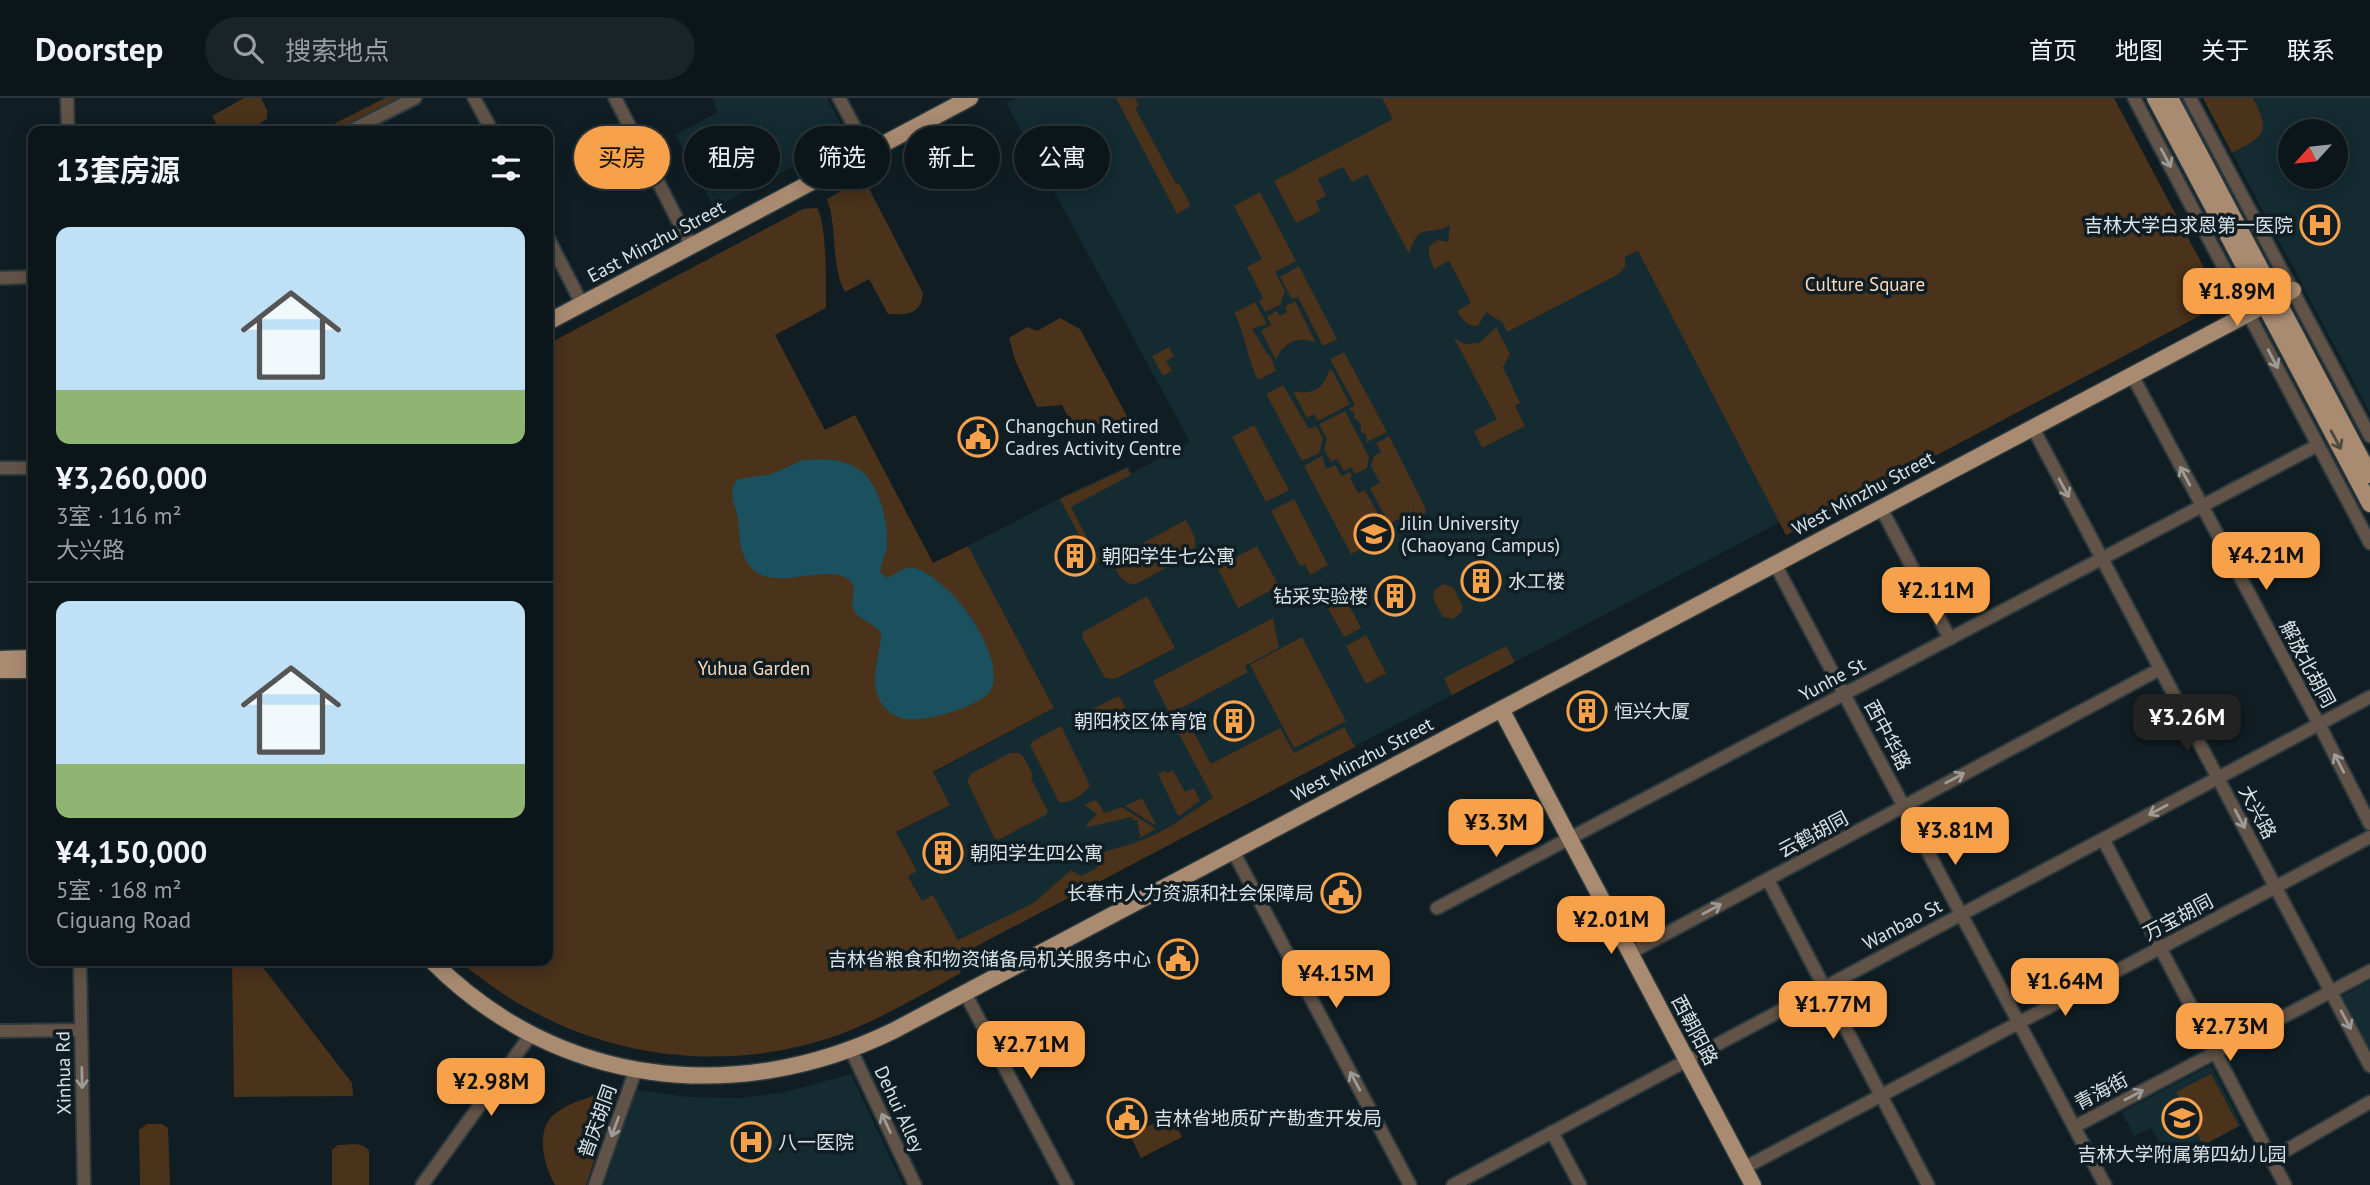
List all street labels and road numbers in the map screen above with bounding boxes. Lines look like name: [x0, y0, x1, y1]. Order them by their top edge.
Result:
street label: East Minzhu Street: [583, 194, 729, 287]
street label: West Minzhu Street: [1788, 445, 1939, 541]
street label: 解放北胡同: [2275, 616, 2341, 712]
street label: Yunhe St: [1795, 651, 1870, 706]
street label: 西中华路: [1860, 696, 1916, 774]
street label: West Minzhu Street: [1287, 711, 1438, 807]
street label: 大兴路: [2234, 781, 2282, 843]
street label: 云鹤胡同: [1774, 806, 1852, 862]
street label: 万宝胡同: [2139, 889, 2217, 945]
street label: Wanbao St: [1858, 893, 1946, 955]
street label: 西朝阳路: [1667, 991, 1723, 1069]
street label: Xinhua Rd: [50, 1031, 76, 1115]
street label: Dehui Alley: [870, 1062, 930, 1156]
street label: 青海街: [2070, 1067, 2132, 1115]
street label: 普庆胡同: [573, 1081, 621, 1161]

